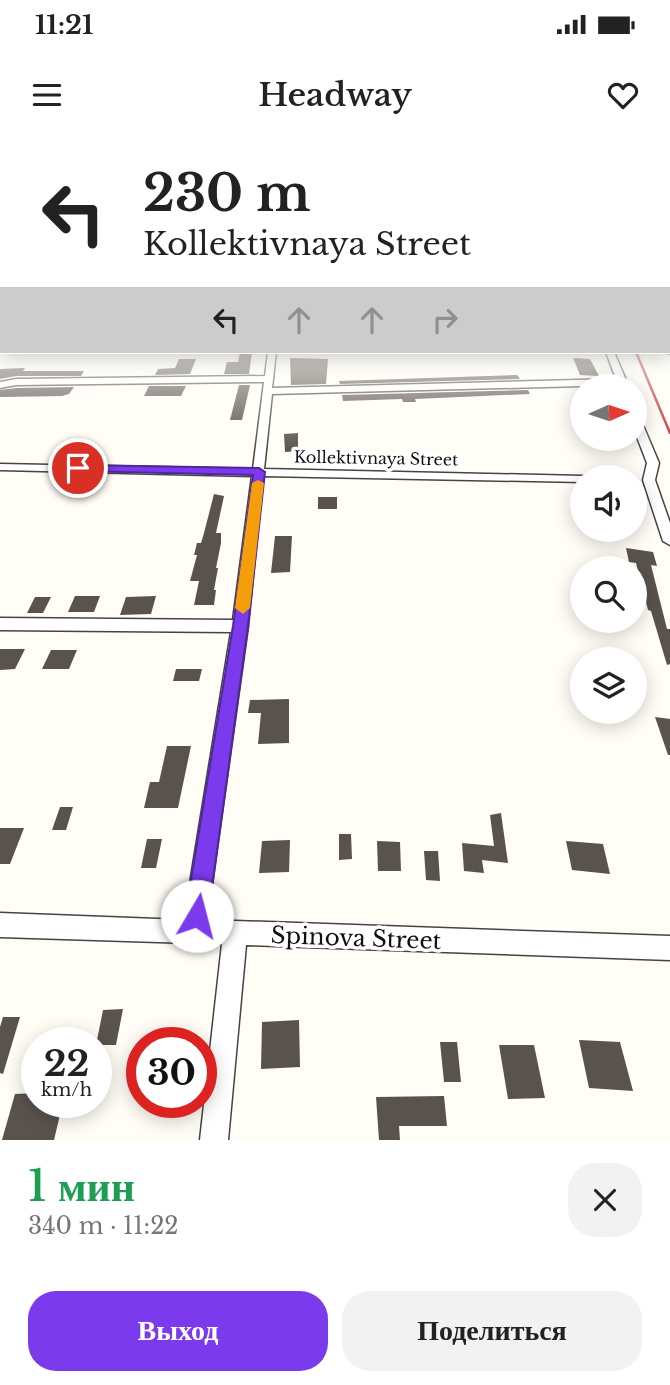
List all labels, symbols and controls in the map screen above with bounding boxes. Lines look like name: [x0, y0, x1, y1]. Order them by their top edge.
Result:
text: 11:21: [35, 9, 93, 41]
text: Headway: [258, 75, 412, 115]
icon: menu: [28, 76, 66, 114]
icon: heart: [604, 76, 642, 114]
text: 230 m: [143, 163, 310, 224]
icon: left: [28, 168, 119, 259]
text: Kollektivnaya Street: [143, 224, 471, 264]
icon: left: [207, 301, 245, 339]
icon: ahead: [280, 301, 318, 339]
icon: ahead: [353, 301, 391, 339]
icon: right: [426, 301, 464, 339]
north arrow: [570, 374, 648, 452]
map controls: [570, 374, 647, 724]
pin: [48, 438, 108, 498]
street label: Kollektivnaya Street: [294, 447, 458, 469]
icon: arrive: [59, 449, 97, 487]
button: sound: [570, 465, 647, 542]
button: search: [570, 556, 647, 633]
button: layers: [570, 647, 647, 724]
position arrow: [160, 879, 234, 953]
street label: Spinova Street: [270, 921, 442, 955]
speed limit sign: 30: [126, 1027, 217, 1118]
text: 22: [44, 1042, 89, 1085]
text: km/h: [41, 1079, 92, 1101]
text: 1 мин: [28, 1160, 135, 1212]
button: close: [568, 1163, 642, 1237]
text: 340 m · 11:22: [28, 1212, 179, 1240]
button: Выход: [28, 1291, 328, 1371]
button: Поделиться: [342, 1291, 642, 1371]

